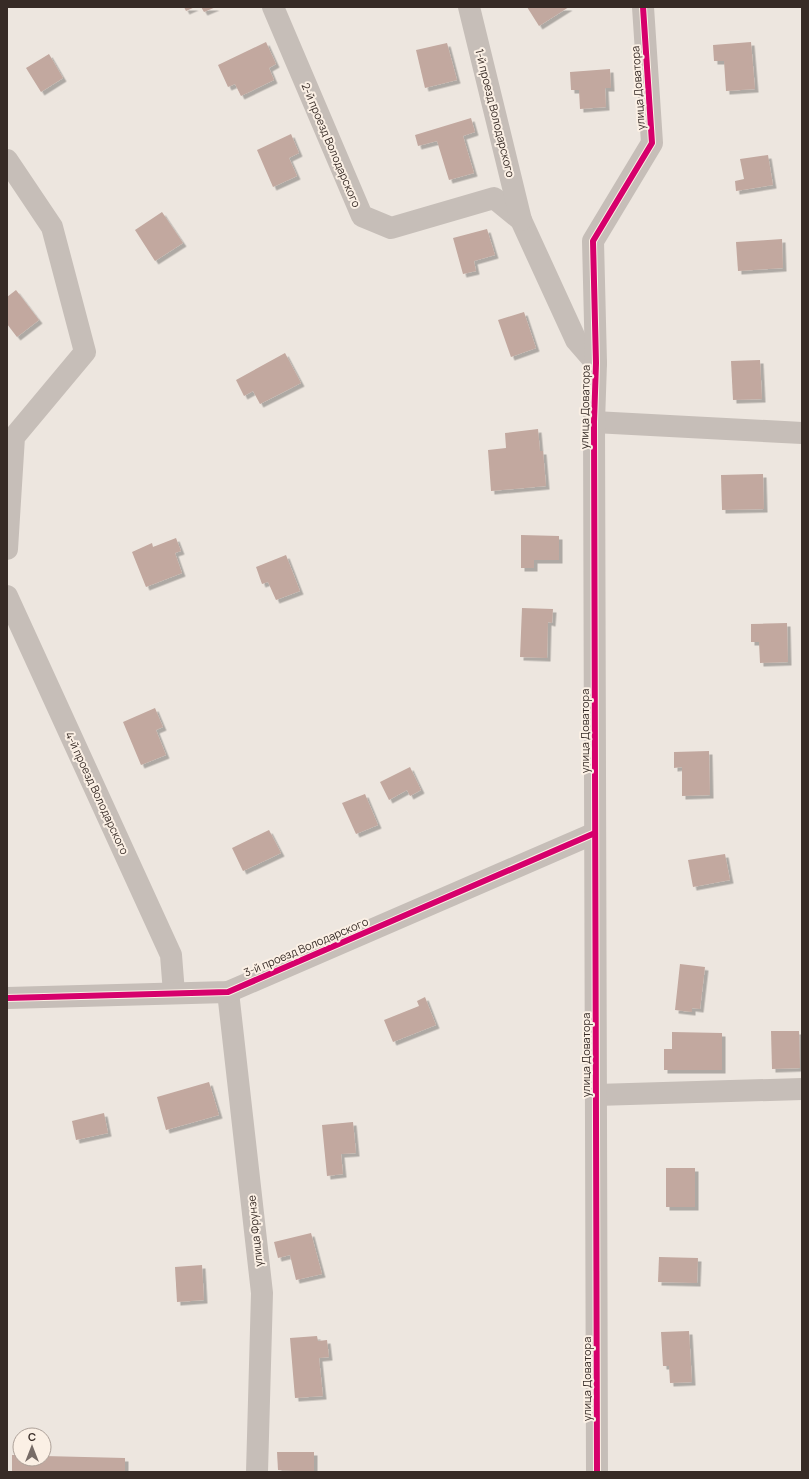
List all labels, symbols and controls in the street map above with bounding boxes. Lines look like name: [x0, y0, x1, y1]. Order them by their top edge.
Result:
street label: улица Доватора: [627, 45, 648, 131]
street label: 1-й проезд Володарского: [472, 47, 519, 179]
street label: 2-й проезд Володарского: [298, 80, 365, 210]
street label: улица Доватора: [576, 365, 593, 449]
street label: улица Доватора: [577, 689, 592, 773]
street label: 4-й проезд Володарского: [62, 729, 133, 857]
street label: 3-й проезд Володарского: [241, 913, 371, 980]
street label: улица Доватора: [578, 1013, 593, 1097]
street label: улица Фрунзе: [243, 1194, 266, 1267]
street label: улица Доватора: [579, 1337, 594, 1421]
north arrow: [12, 1427, 52, 1467]
text: С: [28, 1429, 36, 1444]

